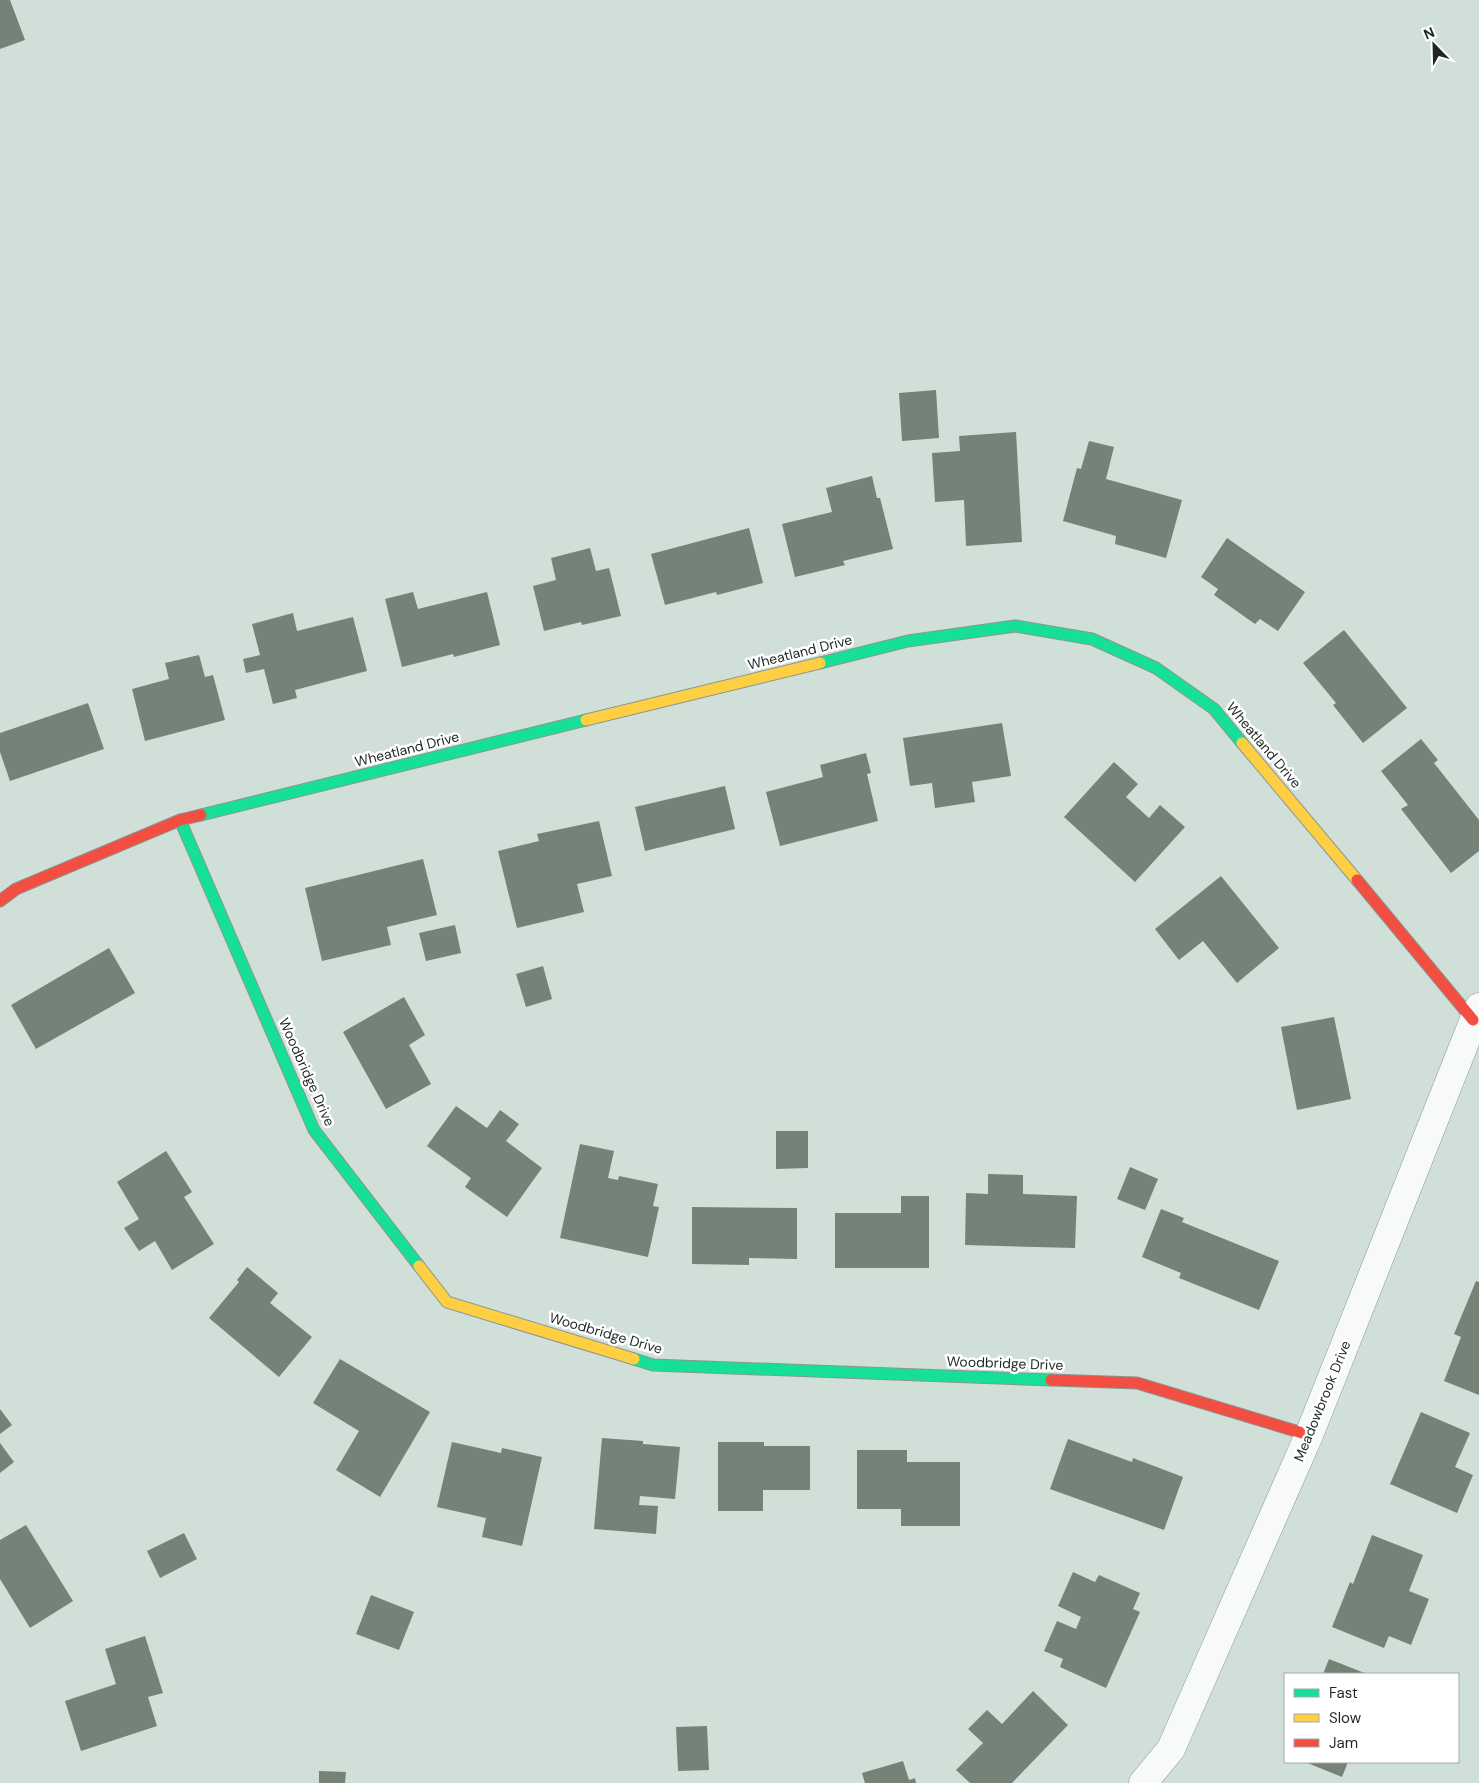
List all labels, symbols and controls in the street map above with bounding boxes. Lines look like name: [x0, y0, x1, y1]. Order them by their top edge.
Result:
north arrow: [1409, 20, 1459, 70]
text: N: [1421, 23, 1437, 43]
street label: Wheatland Drive: [746, 630, 854, 674]
street label: Wheatland Drive: [1223, 698, 1305, 792]
street label: Wheatland Drive: [353, 727, 461, 771]
street label: Woodbridge Drive: [275, 1015, 339, 1129]
street label: Woodbridge Drive: [547, 1308, 665, 1358]
street label: Meadowbrook Drive: [1289, 1338, 1355, 1464]
street label: Woodbridge Drive: [946, 1352, 1064, 1374]
legend: [1284, 1673, 1459, 1763]
text: Fast: [1329, 1683, 1358, 1703]
text: Slow: [1329, 1708, 1362, 1728]
text: Jam: [1329, 1733, 1358, 1753]

